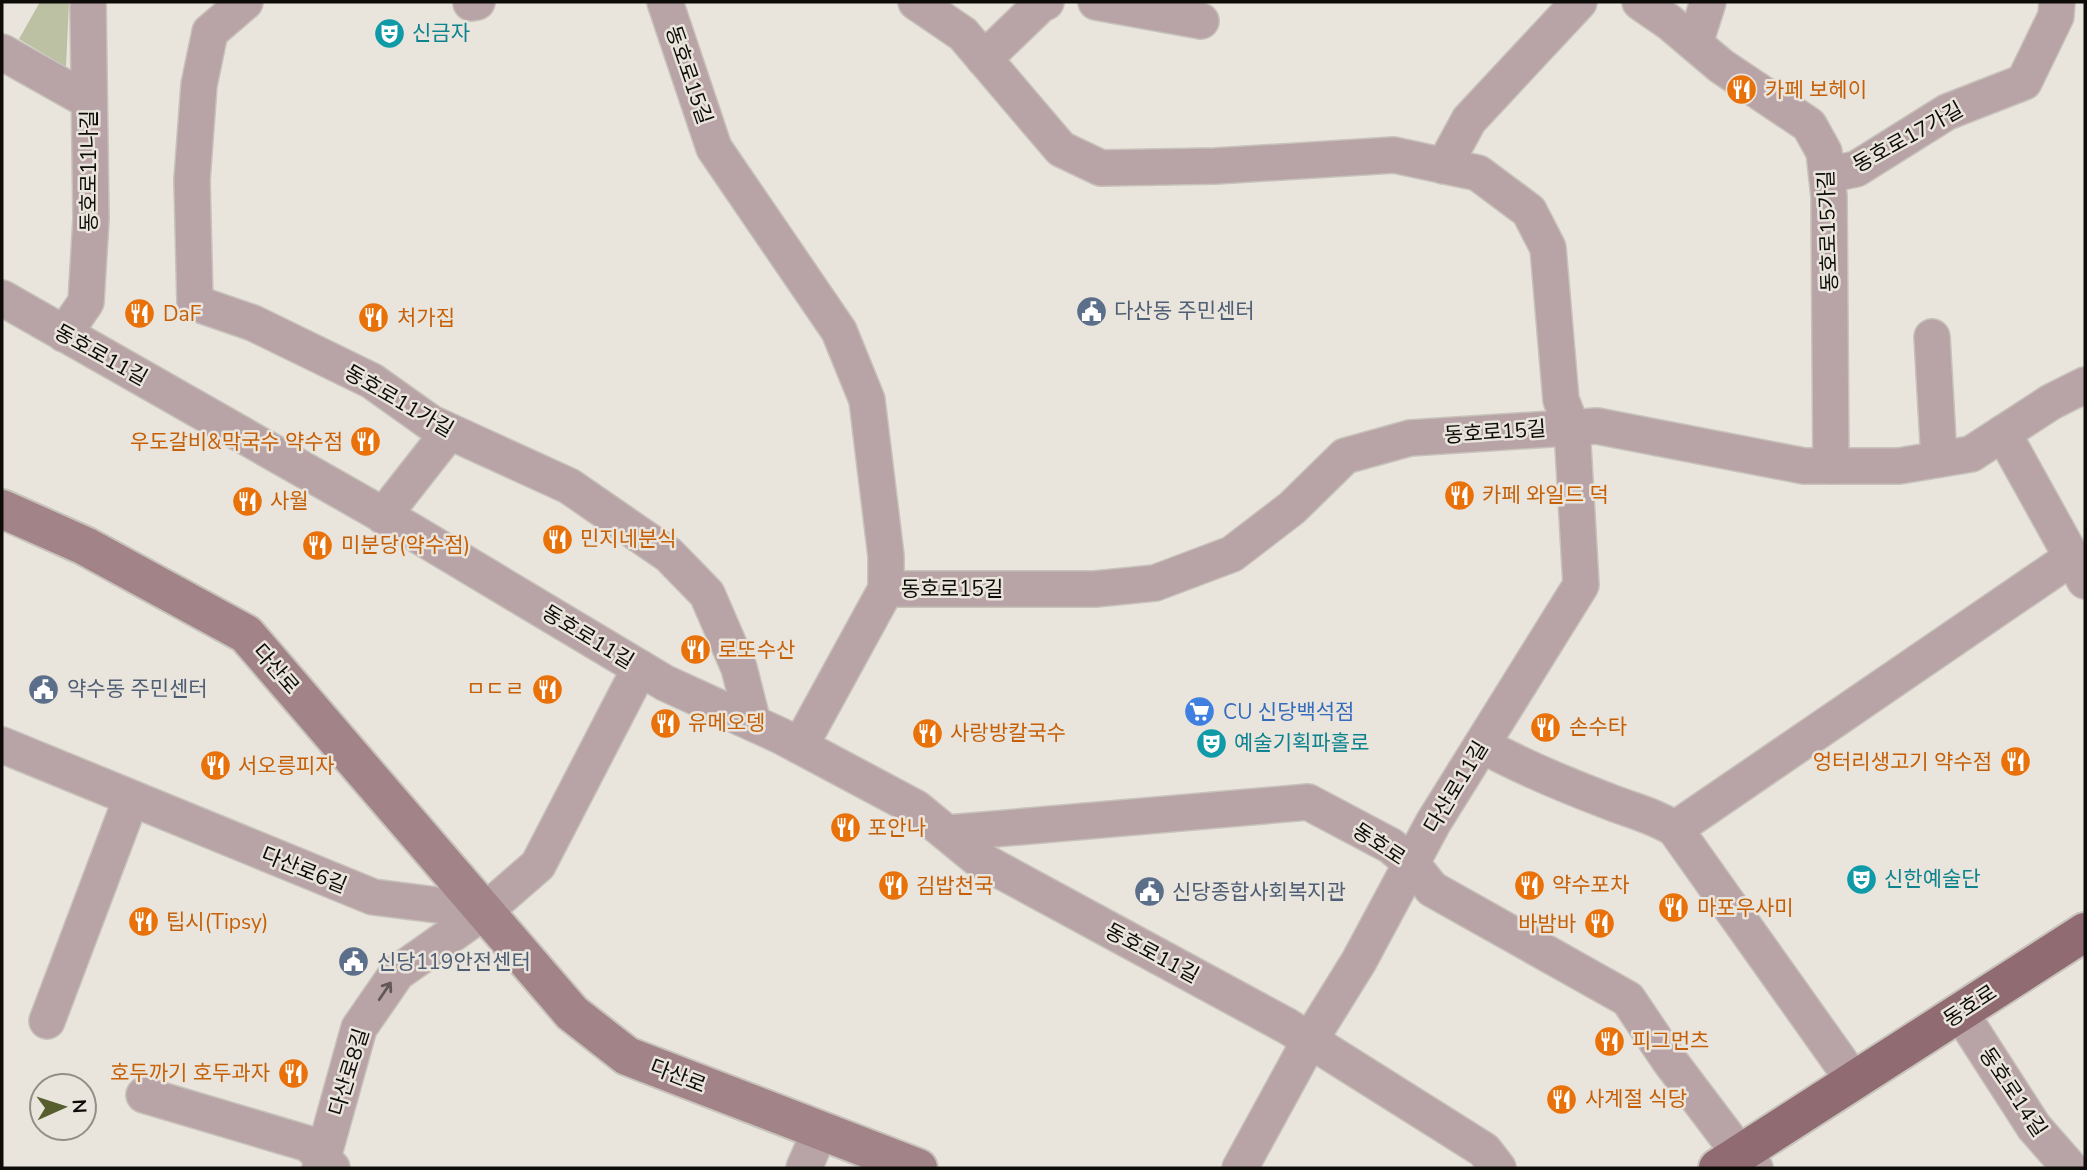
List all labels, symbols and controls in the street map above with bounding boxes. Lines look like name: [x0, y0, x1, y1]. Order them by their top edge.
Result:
theatre icon: 신금자: [372, 16, 406, 50]
place label: 신금자: [412, 19, 470, 47]
street label: 동호로15길: [659, 22, 719, 128]
restaurant icon: 카페 보헤이: [1725, 73, 1759, 107]
place label: 카페 보헤이: [1765, 76, 1867, 104]
street label: 동호로17가길: [1848, 95, 1968, 179]
street label: 동호로11나길: [75, 110, 103, 232]
street label: 동호로15가길: [1812, 170, 1844, 292]
public building icon: 다산동 주민센터: [1074, 294, 1108, 328]
restaurant icon: DaF: [123, 297, 157, 331]
place label: 다산동 주민센터: [1114, 297, 1255, 325]
place label: DaF: [163, 300, 201, 328]
restaurant icon: 처가집: [357, 301, 391, 335]
place label: 처가집: [397, 304, 455, 332]
street label: 동호로11길: [49, 318, 153, 392]
street label: 동호로11가길: [339, 358, 459, 444]
street label: 동호로15길: [1443, 414, 1547, 450]
restaurant icon: 우도갈비&막국수 약수점: [349, 425, 383, 459]
place label: 우도갈비&막국수 약수점: [130, 428, 343, 456]
restaurant icon: 카페 와일드 덕: [1442, 478, 1476, 512]
place label: 카페 와일드 덕: [1482, 481, 1609, 509]
restaurant icon: 사월: [230, 484, 264, 518]
place label: 사월: [270, 487, 309, 515]
restaurant icon: 민지네분식: [540, 522, 574, 556]
place label: 민지네분식: [580, 525, 677, 553]
restaurant icon: 미분당(약수점): [301, 528, 335, 562]
place label: 미분당(약수점): [341, 531, 470, 559]
street label: 동호로15길: [901, 575, 1003, 603]
street label: 동호로11길: [537, 599, 639, 675]
restaurant icon: 로또수산: [678, 633, 712, 667]
place label: 로또수산: [718, 636, 795, 664]
street label: 다산로: [246, 638, 306, 700]
public building icon: 약수동 주민센터: [27, 672, 61, 706]
restaurant icon: ㅁㄷㄹ: [530, 672, 564, 706]
place label: 약수동 주민센터: [67, 675, 208, 703]
place label: ㅁㄷㄹ: [466, 675, 524, 703]
supermarket icon: CU 신당백석점: [1183, 695, 1217, 729]
place label: CU 신당백석점: [1223, 698, 1354, 726]
restaurant icon: 유메오뎅: [648, 706, 682, 740]
place label: 유메오뎅: [688, 709, 765, 737]
restaurant icon: 손수타: [1529, 710, 1563, 744]
place label: 손수타: [1569, 713, 1627, 741]
restaurant icon: 사랑방칼국수: [910, 716, 944, 750]
place label: 사랑방칼국수: [950, 719, 1066, 747]
theatre icon: 예술기획파홀로: [1194, 726, 1228, 760]
place label: 예술기획파홀로: [1234, 729, 1369, 757]
street label: 다산로11길: [1418, 736, 1494, 838]
restaurant icon: 엉터리생고기 약수점: [1998, 745, 2032, 779]
place label: 엉터리생고기 약수점: [1813, 748, 1992, 776]
restaurant icon: 서오릉피자: [198, 749, 232, 783]
place label: 서오릉피자: [238, 752, 335, 780]
restaurant icon: 포안나: [828, 811, 862, 845]
place label: 포안나: [868, 814, 926, 842]
street label: 동호로: [1347, 816, 1411, 872]
street label: 다산로6길: [257, 840, 351, 900]
theatre icon: 신한예술단: [1844, 862, 1878, 896]
place label: 신한예술단: [1884, 865, 1981, 893]
restaurant icon: 약수포차: [1512, 868, 1546, 902]
restaurant icon: 김밥천국: [876, 869, 910, 903]
place label: 약수포차: [1552, 871, 1629, 899]
place label: 김밥천국: [916, 872, 993, 900]
public building icon: 신당종합사회복지관: [1132, 875, 1166, 909]
place label: 신당종합사회복지관: [1172, 878, 1346, 906]
restaurant icon: 마포우사미: [1657, 891, 1691, 925]
place label: 마포우사미: [1697, 894, 1794, 922]
restaurant icon: 팁시(Tipsy): [126, 905, 160, 939]
restaurant icon: 바밤바: [1582, 907, 1616, 941]
place label: 팁시(Tipsy): [166, 908, 268, 936]
place label: 바밤바: [1518, 910, 1576, 938]
street label: 동호로11길: [1100, 917, 1204, 989]
public building icon: 신당119안전센터: [337, 945, 371, 979]
place label: 신당119안전센터: [377, 948, 531, 976]
street label: 동호로: [1938, 978, 2002, 1034]
one-way arrow: [378, 982, 392, 1001]
restaurant icon: 피그먼츠: [1592, 1024, 1626, 1058]
street label: 다산로8길: [322, 1025, 376, 1119]
place label: 피그먼츠: [1632, 1027, 1709, 1055]
street label: 동호로14길: [1973, 1042, 2053, 1142]
street label: 다산로: [646, 1053, 710, 1099]
restaurant icon: 호두까기 호두과자: [276, 1056, 310, 1090]
place label: 호두까기 호두과자: [110, 1059, 270, 1087]
north arrow: [28, 1072, 98, 1142]
restaurant icon: 사계절 식당: [1545, 1082, 1579, 1116]
place label: 사계절 식당: [1585, 1085, 1687, 1113]
text: N: [66, 1098, 92, 1114]

